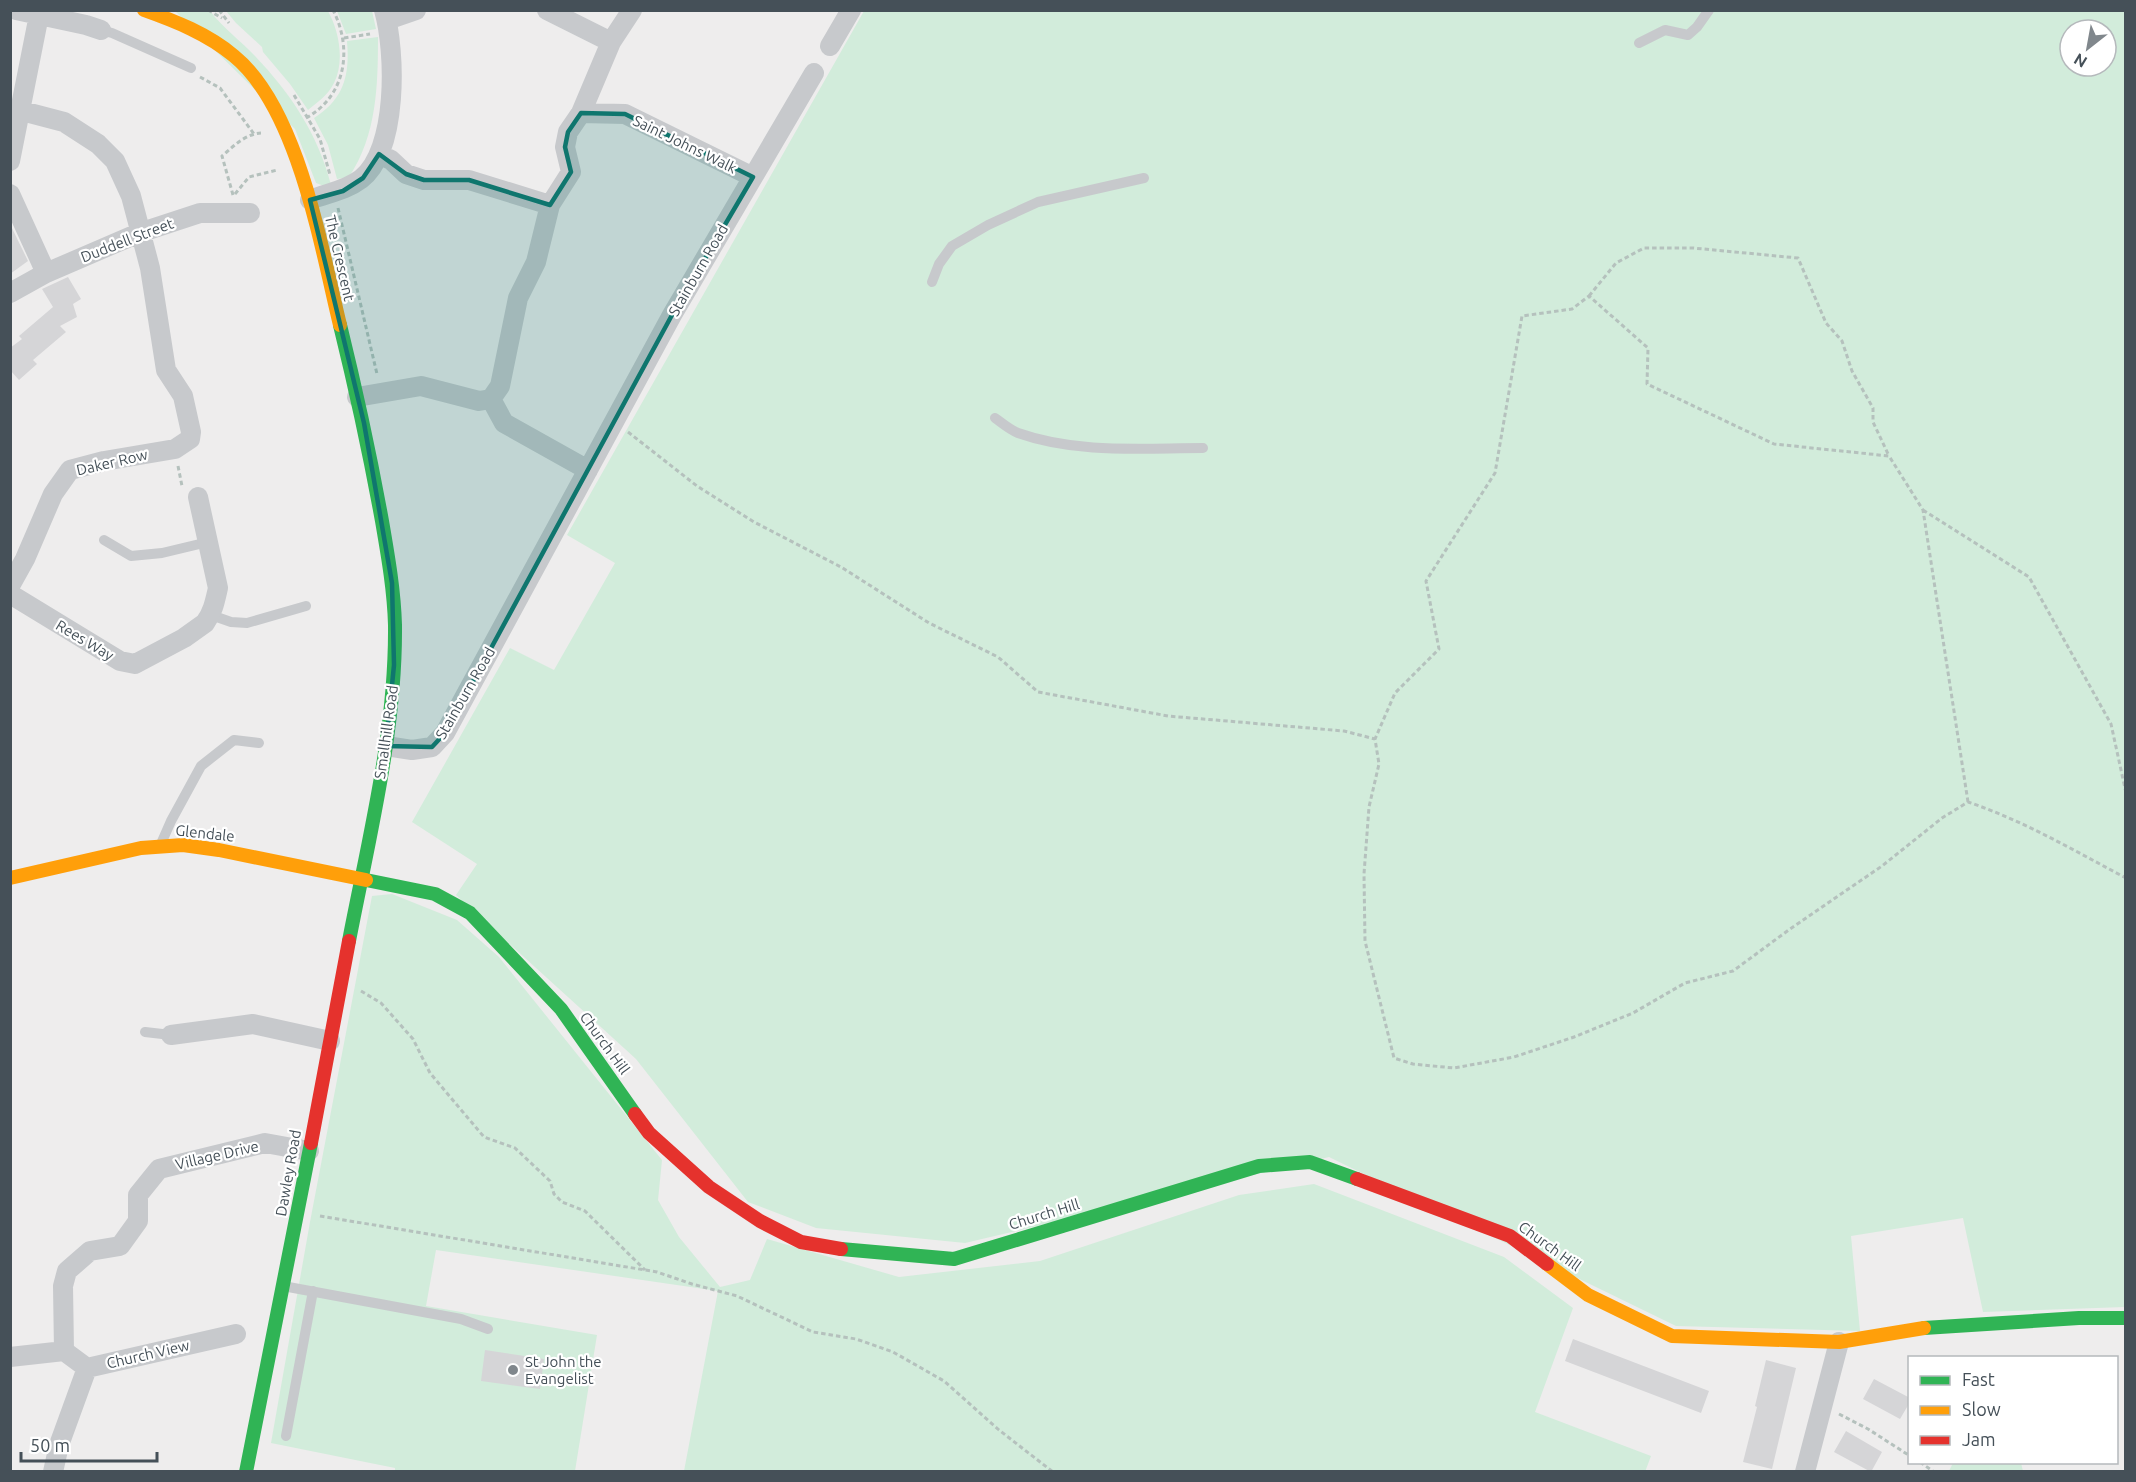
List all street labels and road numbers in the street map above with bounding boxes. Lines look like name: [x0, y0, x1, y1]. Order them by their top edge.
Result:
street label: Saint Johns Walk: [630, 112, 740, 177]
street label: The Crescent: [322, 213, 358, 303]
street label: Duddell Street: [78, 214, 176, 266]
street label: Stainburn Road: [665, 221, 731, 319]
street label: Daker Row: [75, 445, 150, 478]
street label: Rees Way: [53, 616, 117, 664]
street label: Stainburn Road: [432, 644, 498, 742]
street label: Smallhill Road: [371, 684, 401, 780]
street label: Glendale: [175, 821, 235, 845]
street label: Church Hill: [577, 1008, 633, 1078]
street label: Dawley Road: [272, 1128, 304, 1218]
street label: Village Drive: [174, 1137, 260, 1173]
street label: Church Hill: [1007, 1195, 1081, 1233]
street label: Church Hill: [1515, 1218, 1585, 1274]
street label: Church View: [105, 1336, 191, 1372]

